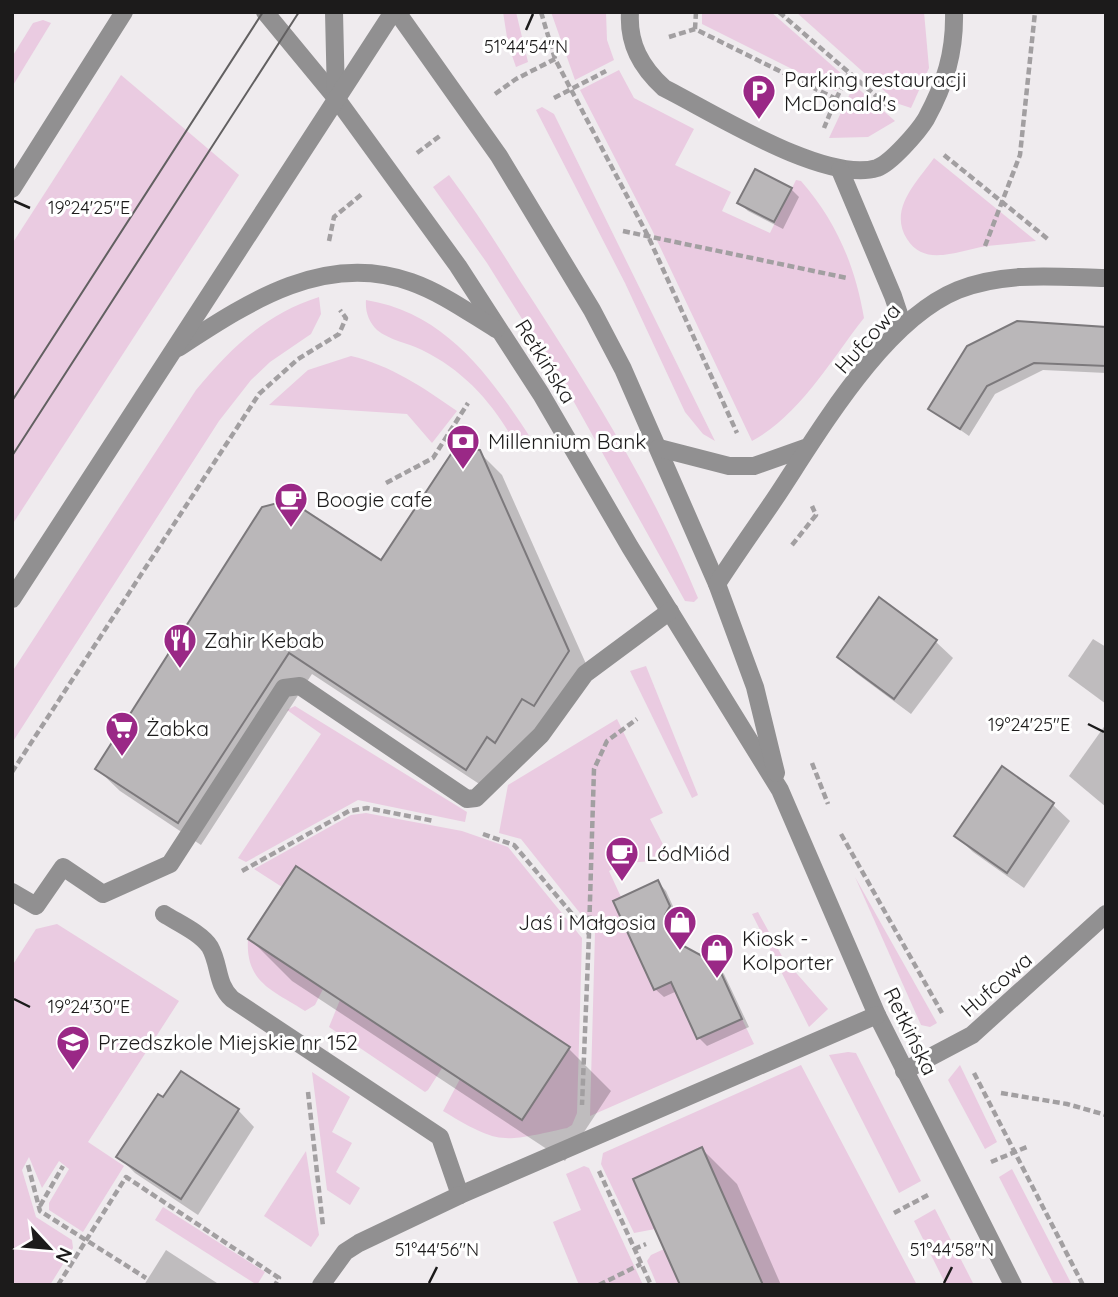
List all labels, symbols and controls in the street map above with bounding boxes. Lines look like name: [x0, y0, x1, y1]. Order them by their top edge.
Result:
text: 51°44'54"N: [484, 35, 568, 58]
place label: Parking restauracji McDonald's: [784, 66, 966, 116]
parking icon: Parking restauracji McDonald's: [740, 72, 778, 121]
text: 19°24'25"E: [48, 196, 130, 219]
street label: Hufcowa: [829, 297, 905, 379]
street label: Retkińska: [510, 314, 582, 408]
bank icon: Millennium Bank: [444, 422, 482, 471]
place label: Millennium Bank: [488, 428, 647, 454]
cafe icon: Boogie cafe: [272, 480, 310, 529]
place label: Boogie cafe: [316, 486, 432, 512]
restaurant icon: Zahir Kebab: [161, 621, 199, 670]
place label: Zahir Kebab: [204, 627, 324, 653]
supermarket icon: Żabka: [103, 709, 141, 758]
text: 19°24'25"E: [988, 713, 1070, 736]
place label: Żabka: [146, 715, 209, 741]
cafe icon: LódMiód: [603, 834, 641, 883]
place label: LódMiód: [646, 840, 730, 866]
shop icon: Jaś i Małgosia: [661, 903, 699, 952]
place label: Jaś i Małgosia: [518, 909, 656, 935]
place label: Kiosk - Kolporter: [742, 925, 834, 975]
shop icon: Kiosk - Kolporter: [698, 931, 736, 980]
street label: Hufcowa: [955, 946, 1037, 1022]
street label: Retkińska: [879, 983, 943, 1079]
text: 19°24'30"E: [48, 995, 130, 1018]
school or university icon: Przedszkole Miejskie nr 152: [54, 1023, 92, 1072]
place label: Przedszkole Miejskie nr 152: [98, 1029, 358, 1055]
north arrow: [14, 1213, 84, 1283]
text: 51°44'56"N: [395, 1238, 479, 1261]
text: 51°44'58"N: [910, 1238, 994, 1261]
text: N: [50, 1244, 78, 1267]

